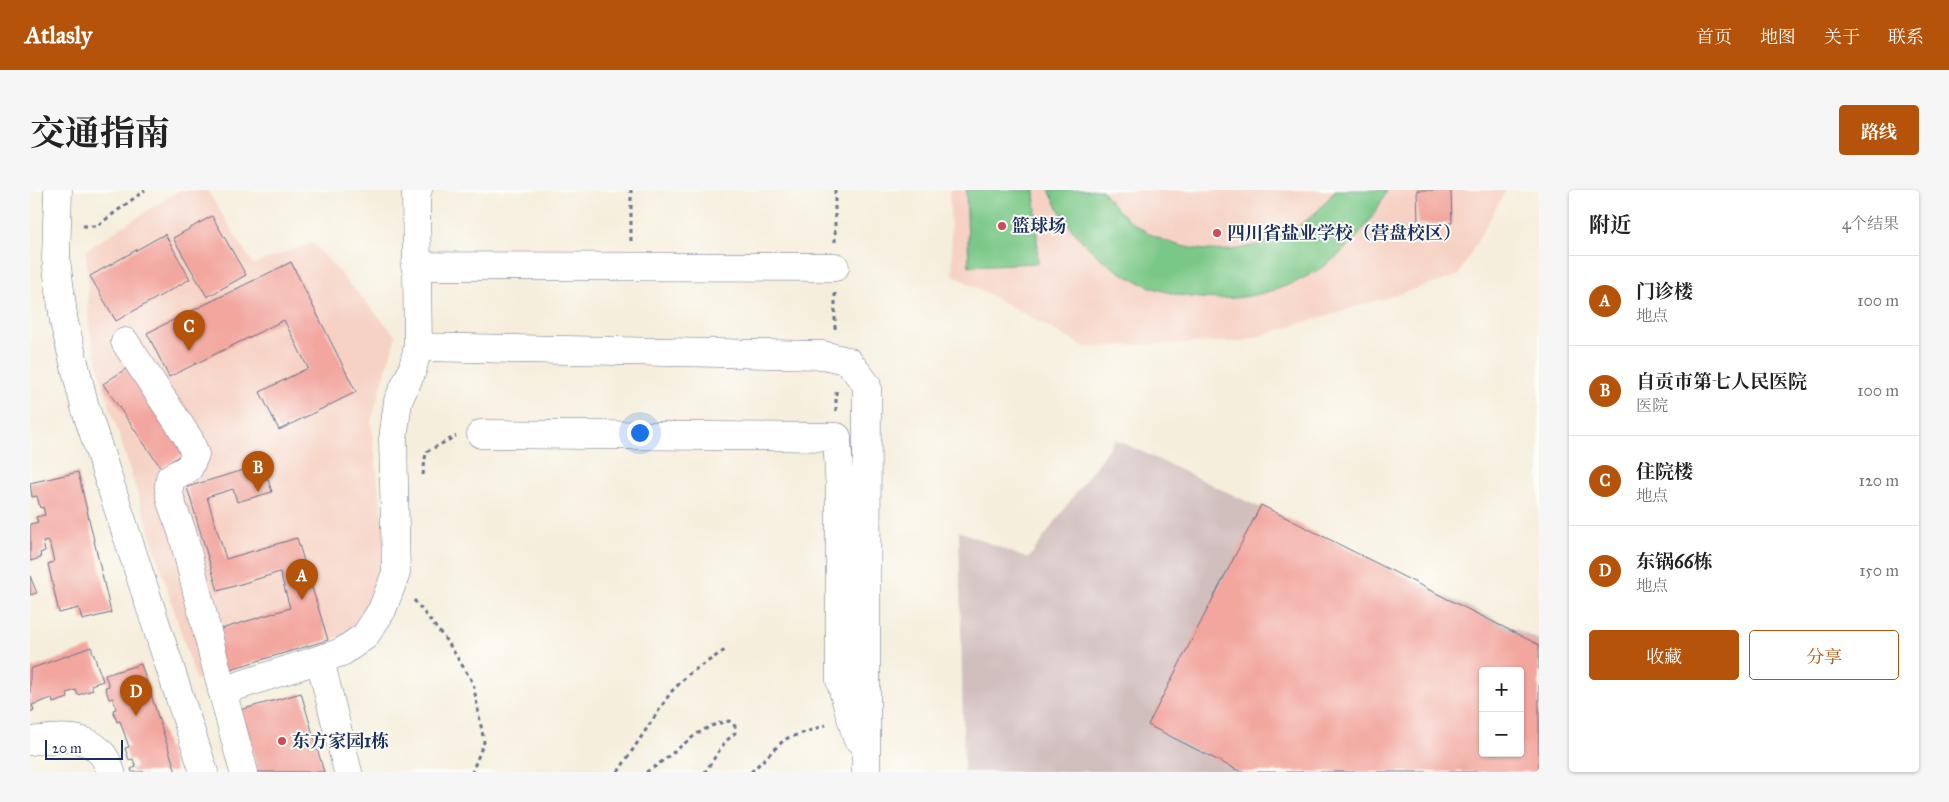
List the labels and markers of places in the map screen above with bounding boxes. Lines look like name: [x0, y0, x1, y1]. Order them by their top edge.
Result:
place label: 篮球场: [1012, 215, 1066, 237]
marker: 篮球场: [996, 220, 1008, 232]
place label: 四川省盐业学校（营盘校区）: [1227, 222, 1461, 244]
marker: 四川省盐业学校（营盘校区）: [1211, 227, 1223, 239]
pin: C: [173, 310, 205, 351]
pin: B: [242, 451, 274, 492]
pin: A: [286, 559, 318, 600]
pin: D: [120, 675, 152, 716]
place label: 东方家园1栋: [292, 730, 389, 752]
marker: 东方家园1栋: [276, 735, 288, 747]

